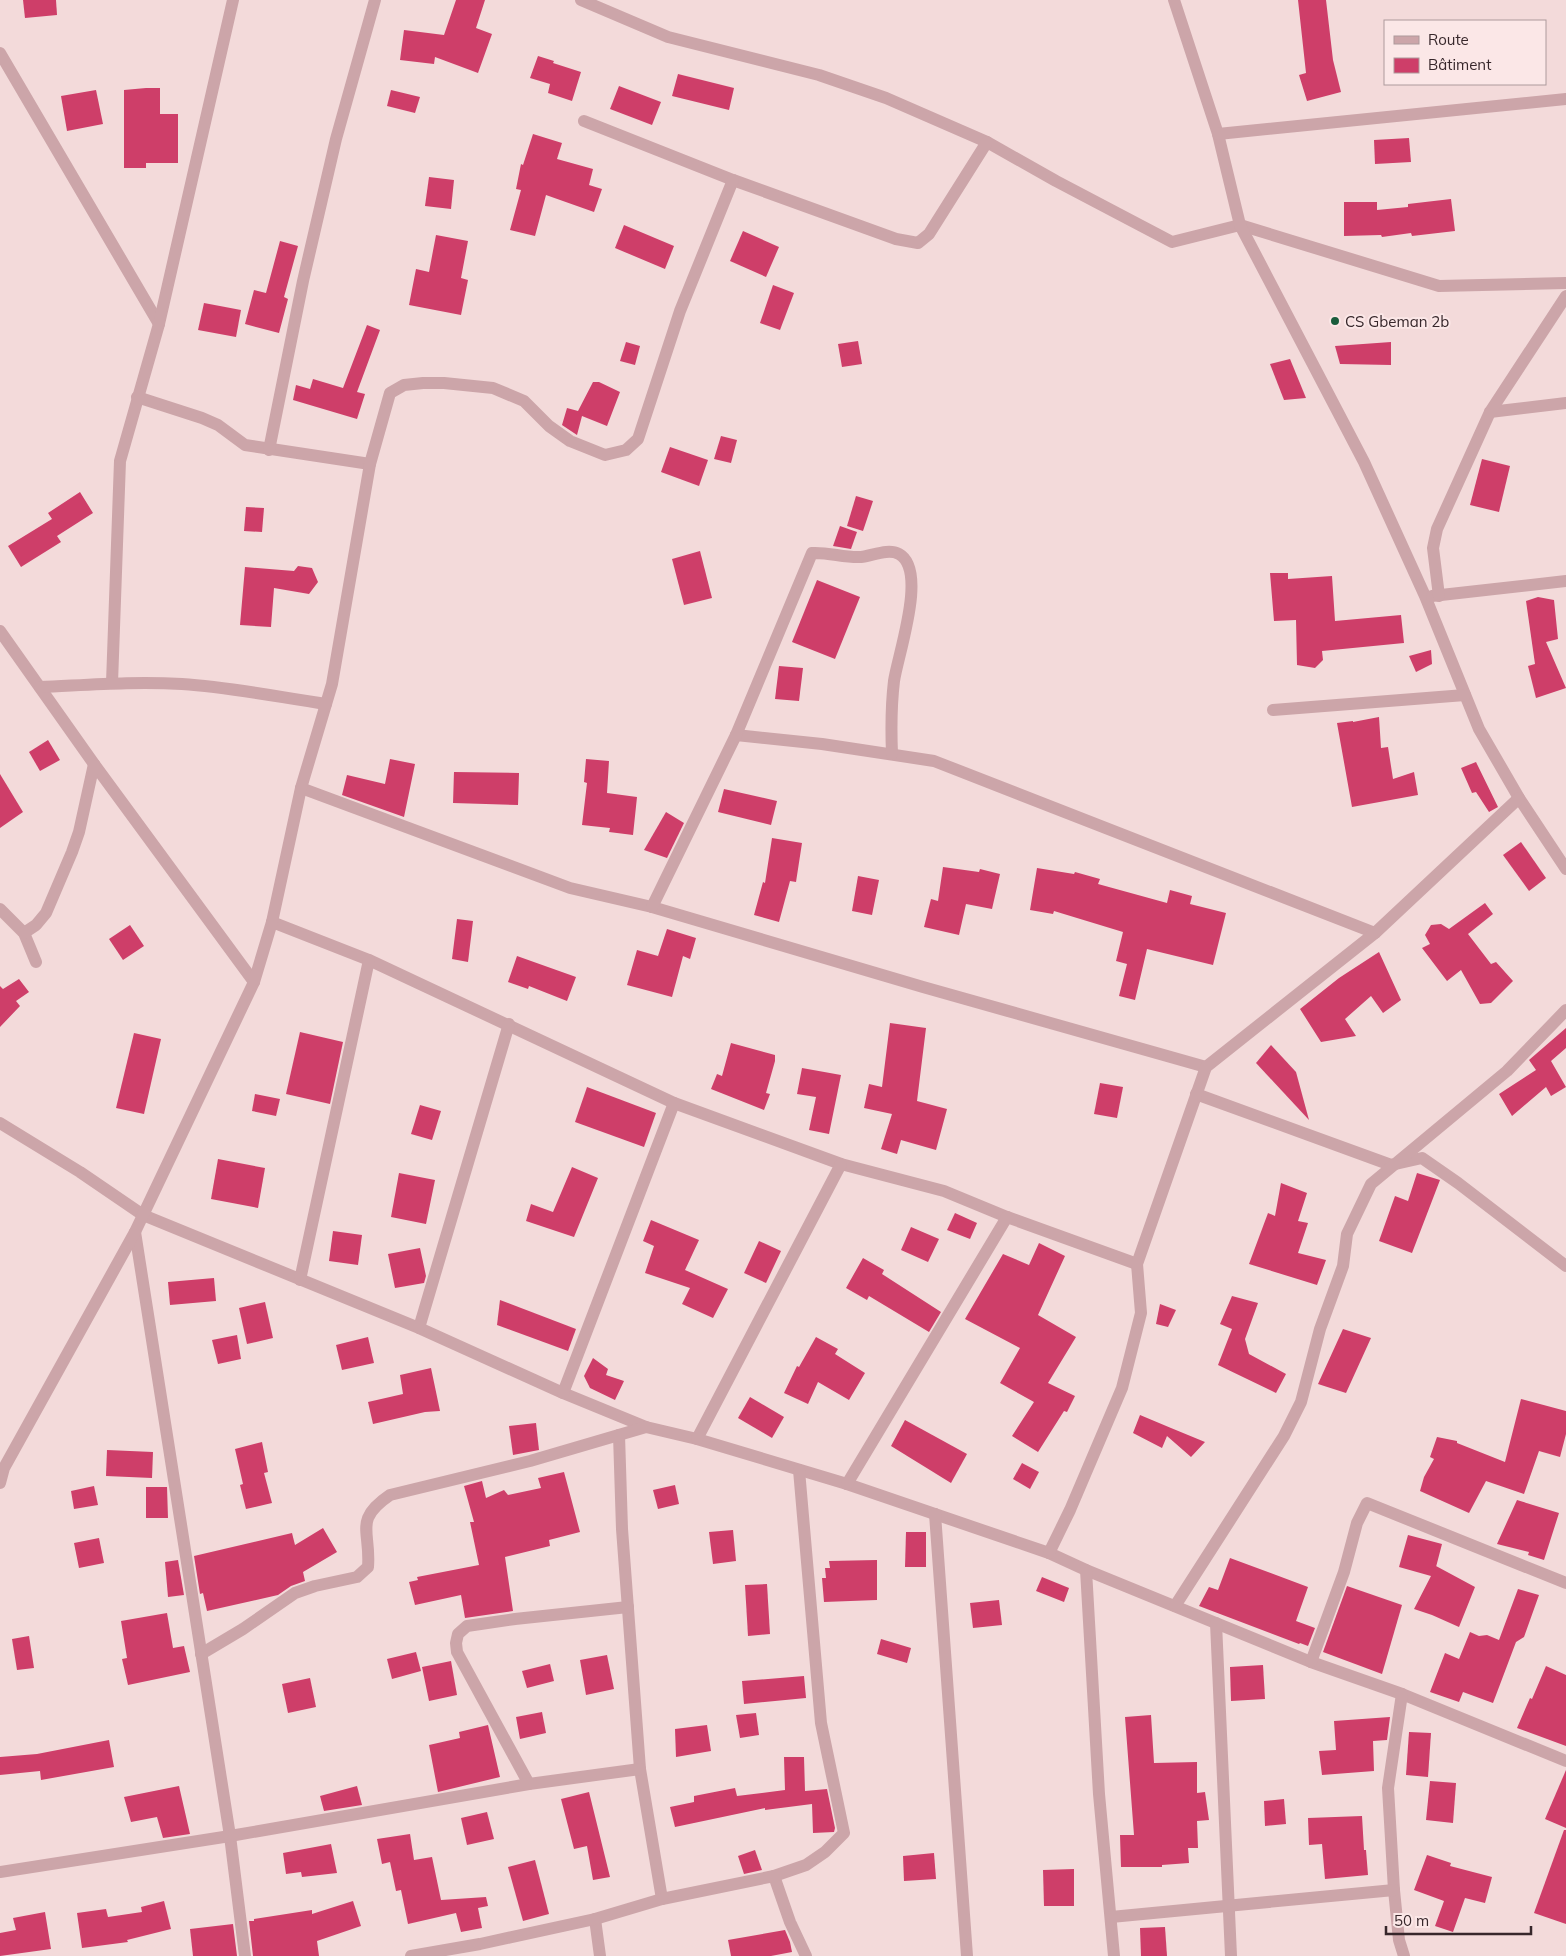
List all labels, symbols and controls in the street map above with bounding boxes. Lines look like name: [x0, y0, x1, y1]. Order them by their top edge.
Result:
legend: [1384, 20, 1546, 85]
text: Route: [1428, 30, 1469, 49]
text: Bâtiment: [1428, 55, 1491, 74]
place label: CS Gbeman 2b: [1345, 312, 1449, 331]
marker: CS Gbeman 2b: [1329, 315, 1341, 327]
scale bar: [1386, 1904, 1531, 1936]
text: 50 m: [1394, 1911, 1429, 1930]

